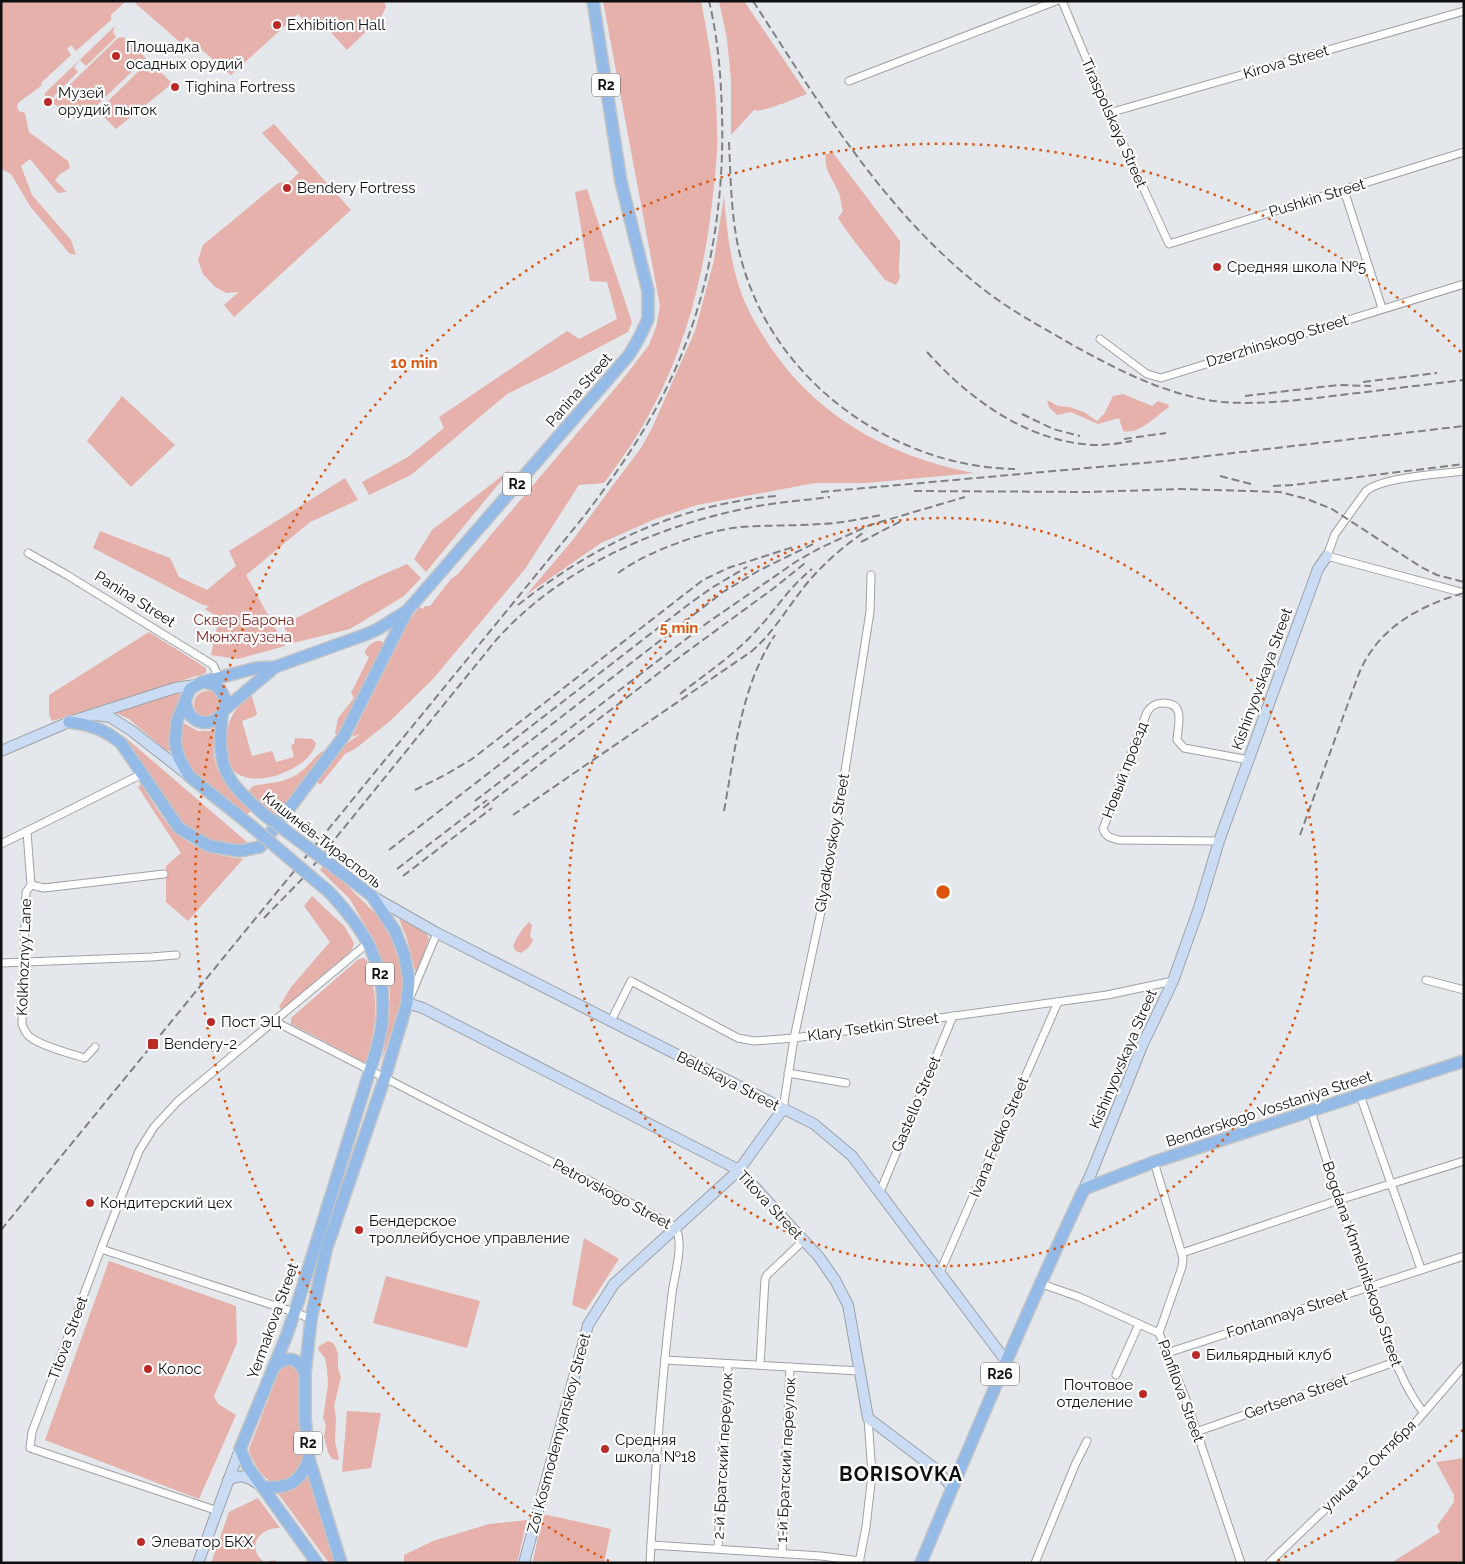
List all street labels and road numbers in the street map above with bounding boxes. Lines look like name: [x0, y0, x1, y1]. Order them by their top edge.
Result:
street label: Kirova Street: [1241, 41, 1331, 83]
street label: Tiraspolskaya Street: [1077, 55, 1151, 191]
road number: R2: [592, 74, 620, 96]
street label: Pushkin Street: [1267, 175, 1367, 221]
street label: Dzerzhinskogo Street: [1204, 311, 1350, 371]
street label: Panina Street: [542, 349, 616, 431]
road number: R2: [503, 472, 531, 496]
street label: Panina Street: [91, 567, 179, 631]
street label: Kishinyovskaya Street: [1228, 606, 1296, 752]
street label: Новый проезд: [1098, 719, 1152, 821]
street label: Glyadkovskoy Street: [811, 772, 853, 914]
street label: Кишинёв-Тирасполь: [259, 788, 385, 892]
street label: Kolkhoznyy Lane: [13, 898, 35, 1016]
road number: R2: [366, 962, 394, 986]
street label: Kishinyovskaya Street: [1085, 987, 1161, 1131]
street label: Klary Tsetkin Street: [806, 1009, 940, 1045]
street label: Beltskaya Street: [674, 1047, 782, 1115]
street label: Gastello Street: [888, 1053, 944, 1155]
street label: Benderskogo Vosstaniya Street: [1164, 1067, 1374, 1151]
street label: Ivana Fedko Street: [966, 1074, 1032, 1200]
street label: Petrovskogo Street: [550, 1155, 674, 1233]
street label: Bogdana Khmelnitskogo Street: [1318, 1159, 1406, 1369]
street label: Titova Street: [734, 1167, 806, 1243]
street label: Yermakova Street: [244, 1261, 302, 1381]
street label: Fontannaya Street: [1224, 1286, 1350, 1342]
street label: Titova Street: [45, 1294, 91, 1382]
street label: Zoi Kosmodemyanskoy Street: [524, 1331, 594, 1535]
street label: Panfilova Street: [1154, 1337, 1208, 1445]
road number: R26: [981, 1362, 1019, 1386]
street label: Gertsena Street: [1242, 1371, 1350, 1423]
street label: 2-й Братский переулок: [710, 1372, 736, 1540]
street label: 1-й Братский переулок: [773, 1377, 799, 1543]
street label: улица 12 Октября: [1318, 1416, 1420, 1516]
road number: R2: [294, 1432, 322, 1455]

